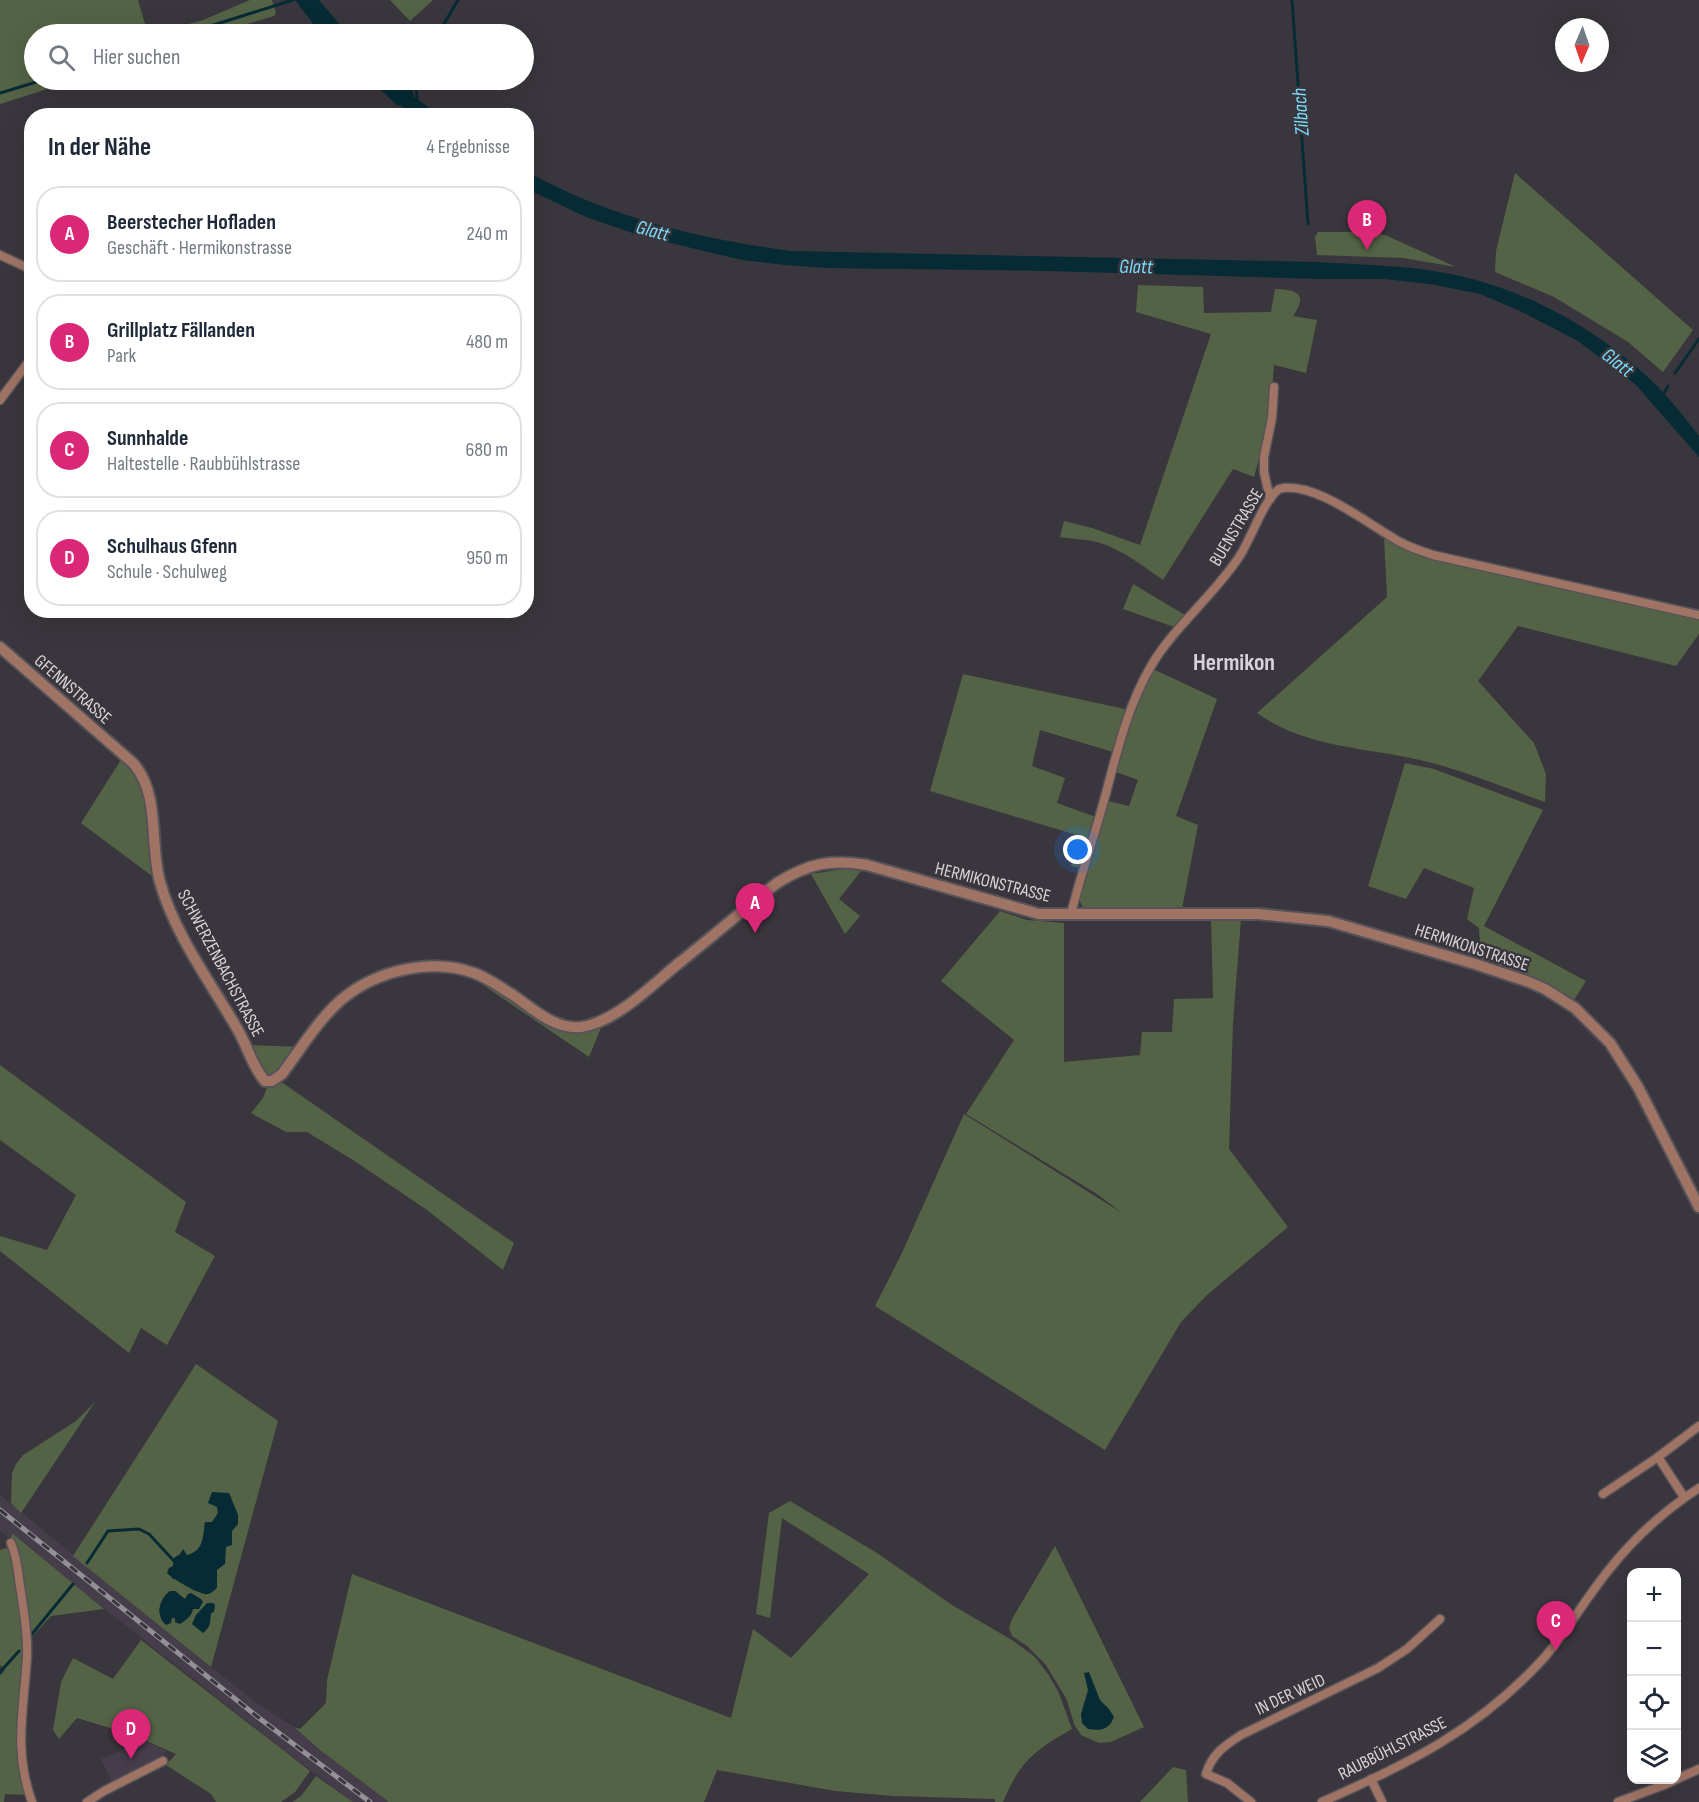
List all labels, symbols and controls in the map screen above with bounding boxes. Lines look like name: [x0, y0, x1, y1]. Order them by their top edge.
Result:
north arrow: [1555, 18, 1609, 72]
search box: [24, 24, 534, 90]
icon: search: [45, 41, 78, 74]
text: Hier suchen: [93, 44, 181, 71]
water label: Zilbach: [1287, 87, 1315, 138]
text: In der Nähe: [48, 132, 151, 163]
text: 4 Ergebnisse: [426, 135, 510, 159]
pin: B: [1348, 200, 1386, 250]
text: Beerstecher Hofladen: [107, 209, 276, 236]
water label: Glatt: [633, 215, 673, 247]
text: A: [65, 222, 74, 246]
text: 240 m: [467, 222, 508, 246]
text: Geschäft · Hermikonstrasse: [107, 236, 292, 260]
water label: Glatt: [1119, 255, 1154, 279]
text: Grillplatz Fällanden: [107, 317, 255, 344]
text: B: [65, 330, 74, 354]
text: 480 m: [466, 330, 508, 354]
water label: Glatt: [1597, 343, 1639, 383]
text: Park: [107, 344, 136, 368]
text: Sunnhalde: [107, 425, 188, 452]
text: C: [64, 438, 75, 462]
text: 680 m: [466, 438, 508, 462]
text: Haltestelle · Raubbühlstrasse: [107, 452, 300, 476]
street label: BUENSTRASSE: [1205, 485, 1268, 570]
text: Schulhaus Gfenn: [107, 533, 237, 560]
text: D: [64, 546, 75, 570]
text: 950 m: [466, 546, 508, 570]
text: Schule · Schulweg: [107, 560, 227, 584]
district label: Hermikon: [1193, 648, 1275, 677]
street label: GFENNSTRASSE: [30, 650, 115, 729]
your location: [1063, 835, 1092, 864]
street label: HERMIKONSTRASSE: [933, 858, 1053, 907]
pin: A: [736, 884, 774, 933]
street label: SCHWERZENBACHSTRASSE: [173, 886, 268, 1040]
street label: HERMIKONSTRASSE: [1412, 919, 1531, 976]
map controls: [1627, 1568, 1681, 1784]
button: +: [1627, 1568, 1681, 1622]
pin: C: [1536, 1602, 1576, 1651]
button: −: [1627, 1622, 1681, 1676]
street label: IN DER WEID: [1252, 1669, 1329, 1720]
button: locate: [1627, 1676, 1681, 1730]
pin: D: [112, 1710, 150, 1759]
street label: RAUBBÜHLSTRASSE: [1335, 1712, 1450, 1785]
button: layers: [1627, 1730, 1681, 1784]

